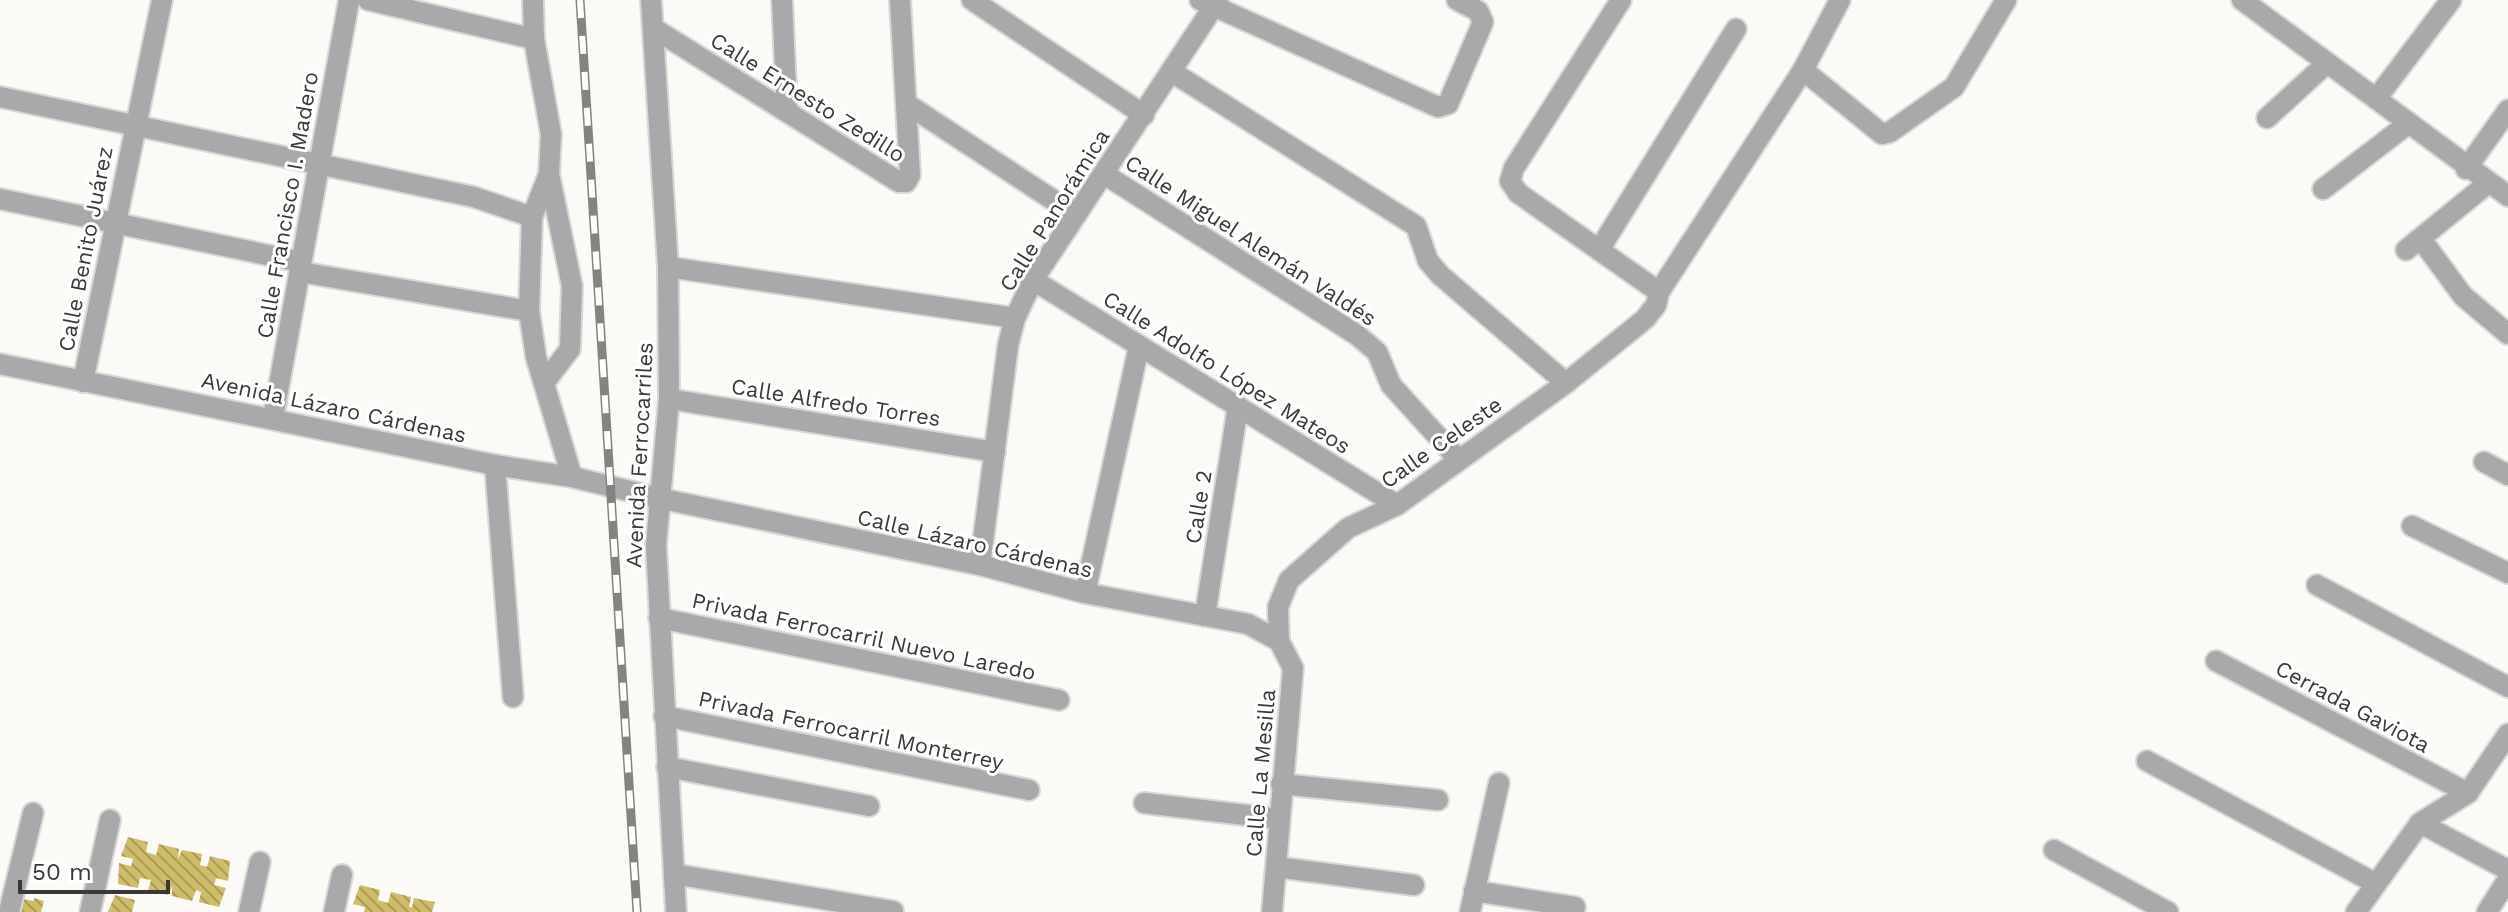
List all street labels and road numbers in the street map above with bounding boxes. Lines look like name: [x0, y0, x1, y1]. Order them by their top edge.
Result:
street label: Calle Ernesto Zedillo: [706, 27, 910, 167]
street label: Calle Francisco I. Madero: [252, 70, 323, 340]
street label: Calle Panorámica: [994, 125, 1114, 296]
street label: Calle Benito Juárez: [53, 144, 118, 354]
street label: Calle Miguel Alemán Valdés: [1120, 150, 1381, 331]
street label: Calle Adolfo López Mateos: [1099, 286, 1355, 459]
street label: Avenida Ferrocarriles: [621, 342, 658, 569]
street label: Avenida Lázaro Cárdenas: [199, 367, 469, 448]
street label: Calle Alfredo Torres: [730, 374, 942, 431]
street label: Calle Celeste: [1376, 391, 1507, 493]
street label: Calle 2: [1180, 469, 1217, 546]
street label: Calle Lázaro Cárdenas: [855, 504, 1095, 583]
street label: Privada Ferrocarril Nuevo Laredo: [690, 588, 1038, 685]
street label: Cerrada Gaviota: [2271, 655, 2434, 758]
street label: Privada Ferrocarril Monterrey: [696, 686, 1006, 775]
street label: Calle La Mesilla: [1241, 688, 1280, 858]

